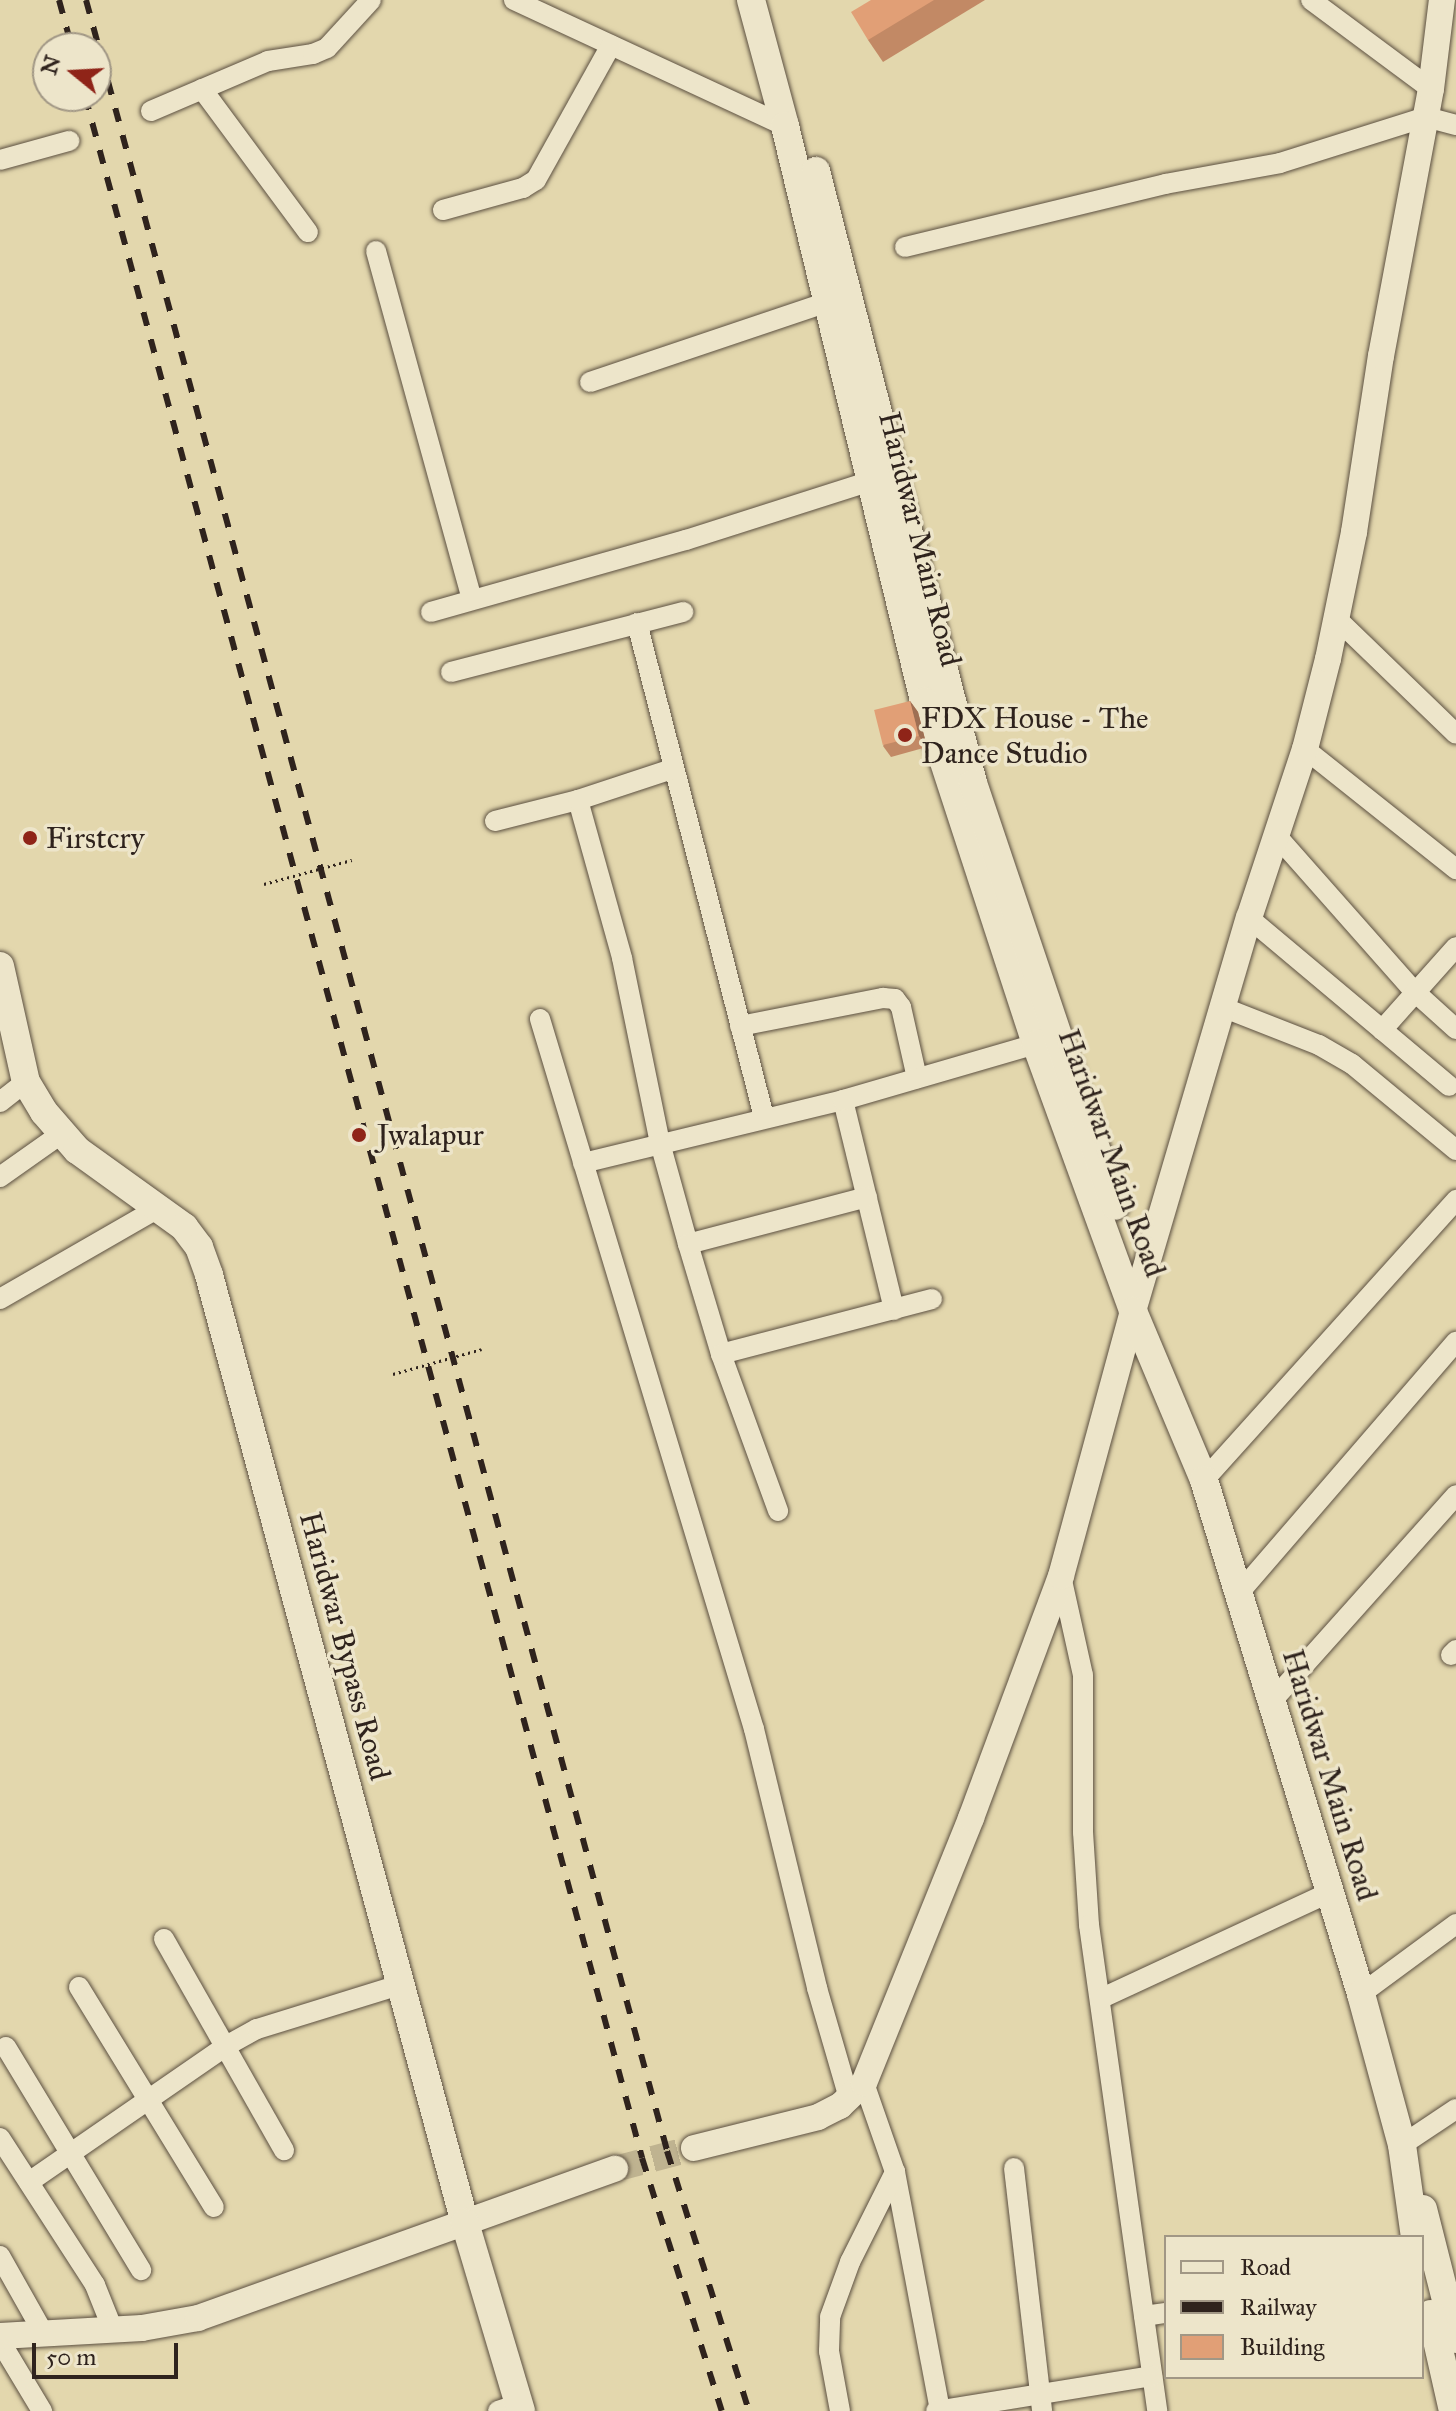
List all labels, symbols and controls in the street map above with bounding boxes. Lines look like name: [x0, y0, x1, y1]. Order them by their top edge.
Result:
north arrow: [32, 32, 112, 112]
text: N: [35, 52, 66, 78]
street label: Haridwar Main Road: [871, 408, 969, 670]
place label: FDX House - The Dance Studio: [921, 700, 1148, 770]
marker: FDX House - The Dance Studio: [896, 726, 914, 744]
place label: Firstcry: [46, 820, 145, 856]
marker: Firstcry: [21, 829, 39, 847]
street label: Haridwar Main Road: [1050, 1024, 1174, 1282]
place label: Jwalapur: [377, 1117, 484, 1153]
marker: Jwalapur: [348, 1124, 370, 1146]
street label: Haridwar Bypass Road: [292, 1508, 398, 1784]
street label: Haridwar Main Road: [1275, 1645, 1385, 1905]
legend: [1164, 2235, 1424, 2379]
text: Road: [1240, 2252, 1291, 2282]
text: Railway: [1240, 2292, 1317, 2322]
scale bar: [36, 2327, 182, 2377]
text: Building: [1240, 2332, 1325, 2362]
text: 50 m: [46, 2342, 96, 2372]

